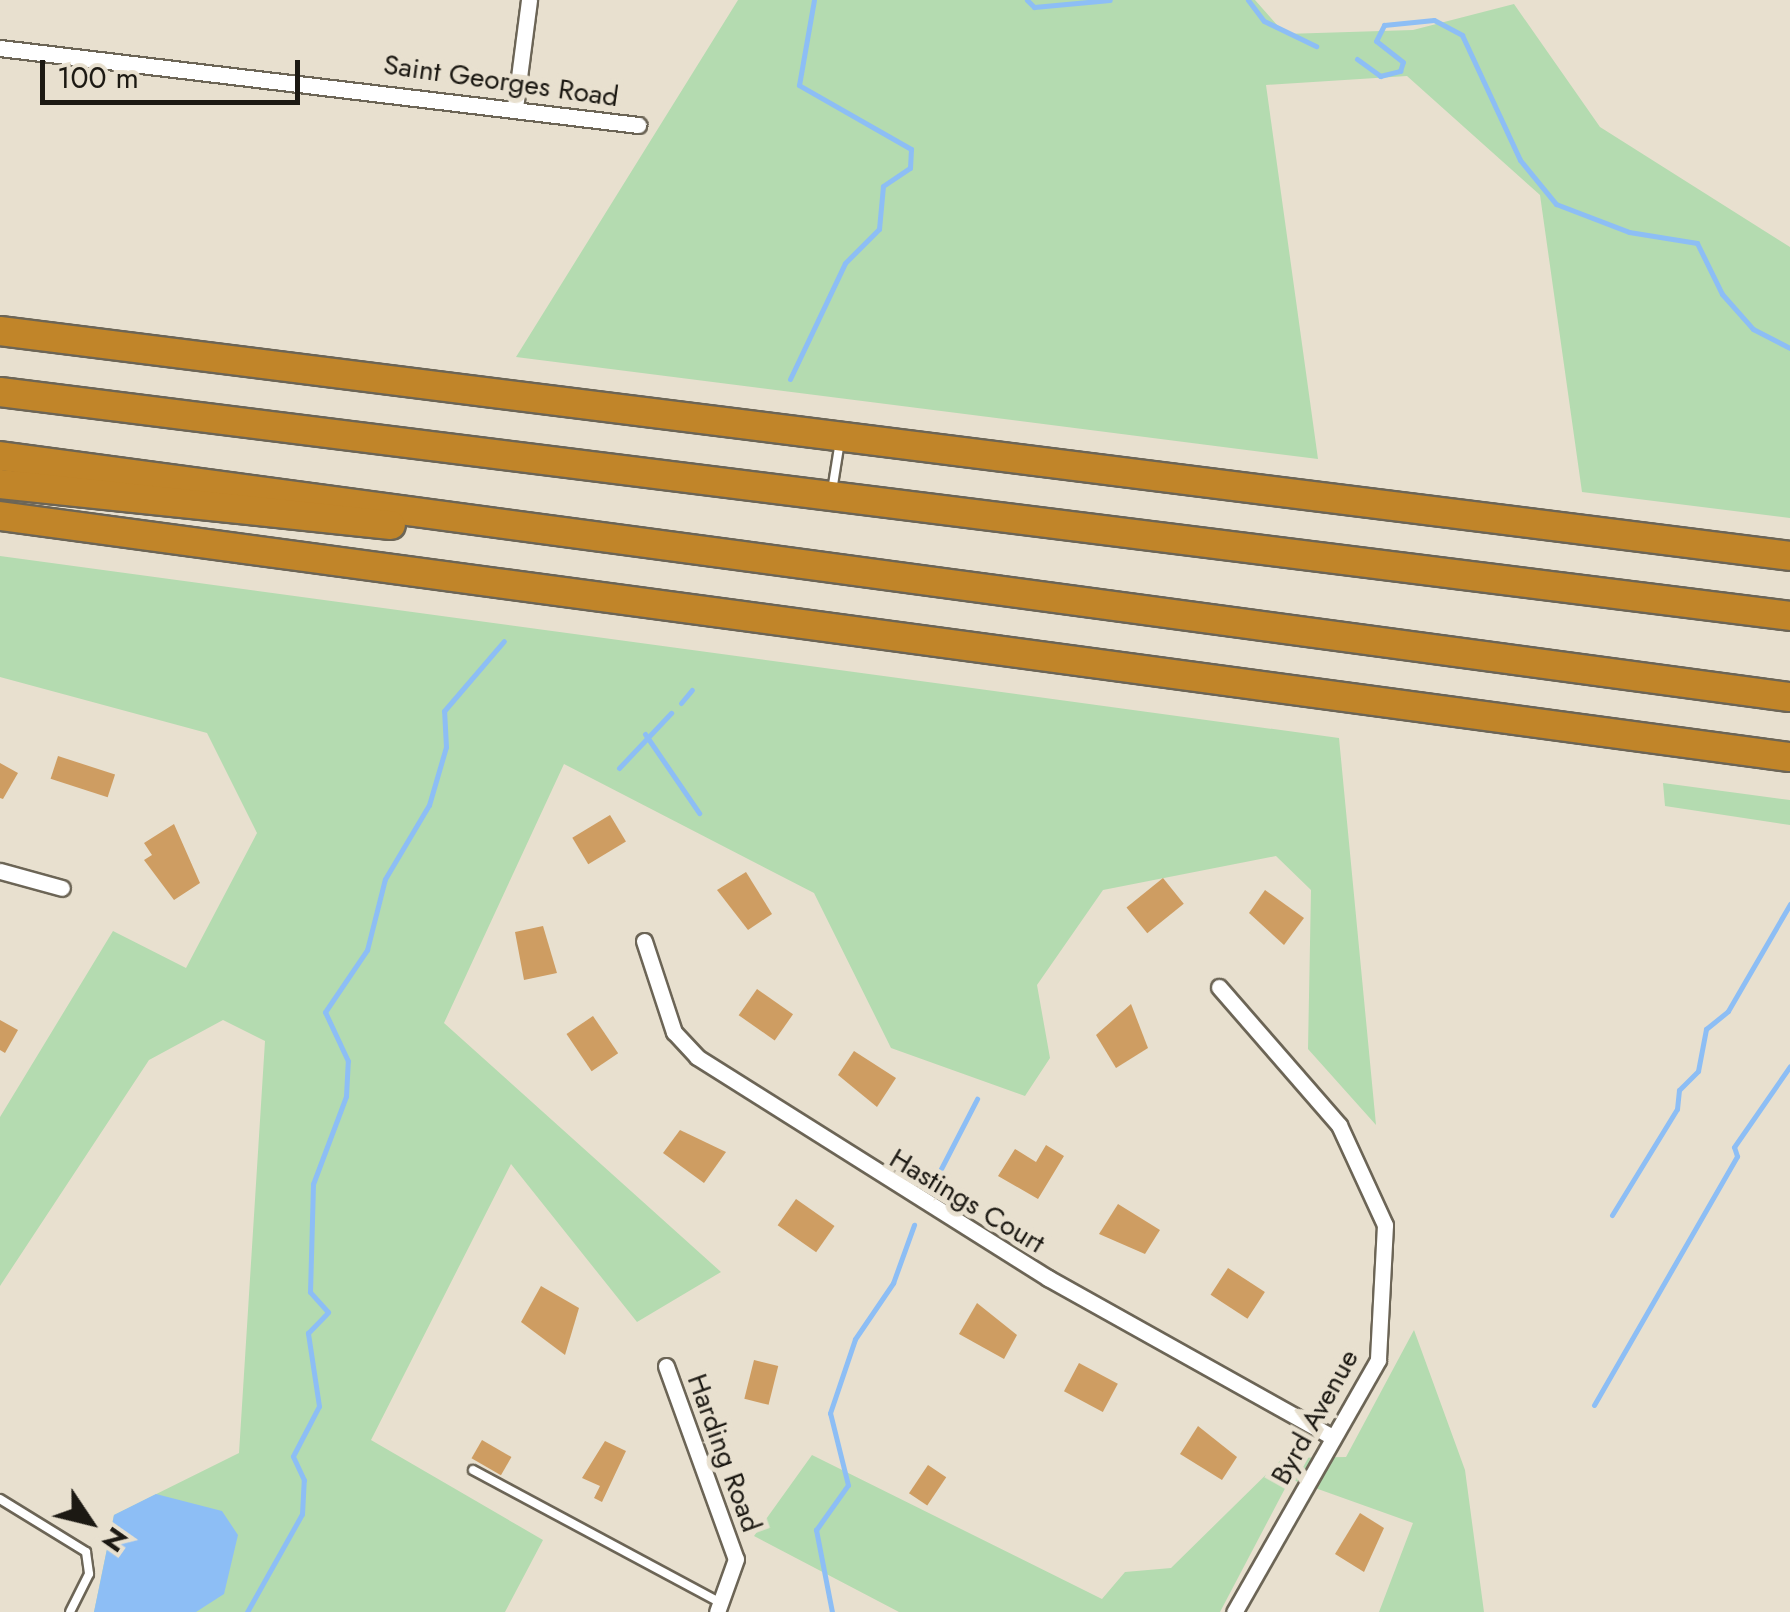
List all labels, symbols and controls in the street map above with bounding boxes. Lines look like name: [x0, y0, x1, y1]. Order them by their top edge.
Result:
scale bar: [45, 40, 305, 102]
street label: Saint Georges Road: [381, 48, 621, 114]
text: 100 m: [57, 56, 139, 99]
street label: Hastings Court: [884, 1142, 1050, 1260]
street label: Byrd Avenue: [1264, 1344, 1366, 1490]
street label: Harding Road: [680, 1369, 768, 1537]
north arrow: [40, 1472, 140, 1572]
text: N: [92, 1519, 138, 1560]

